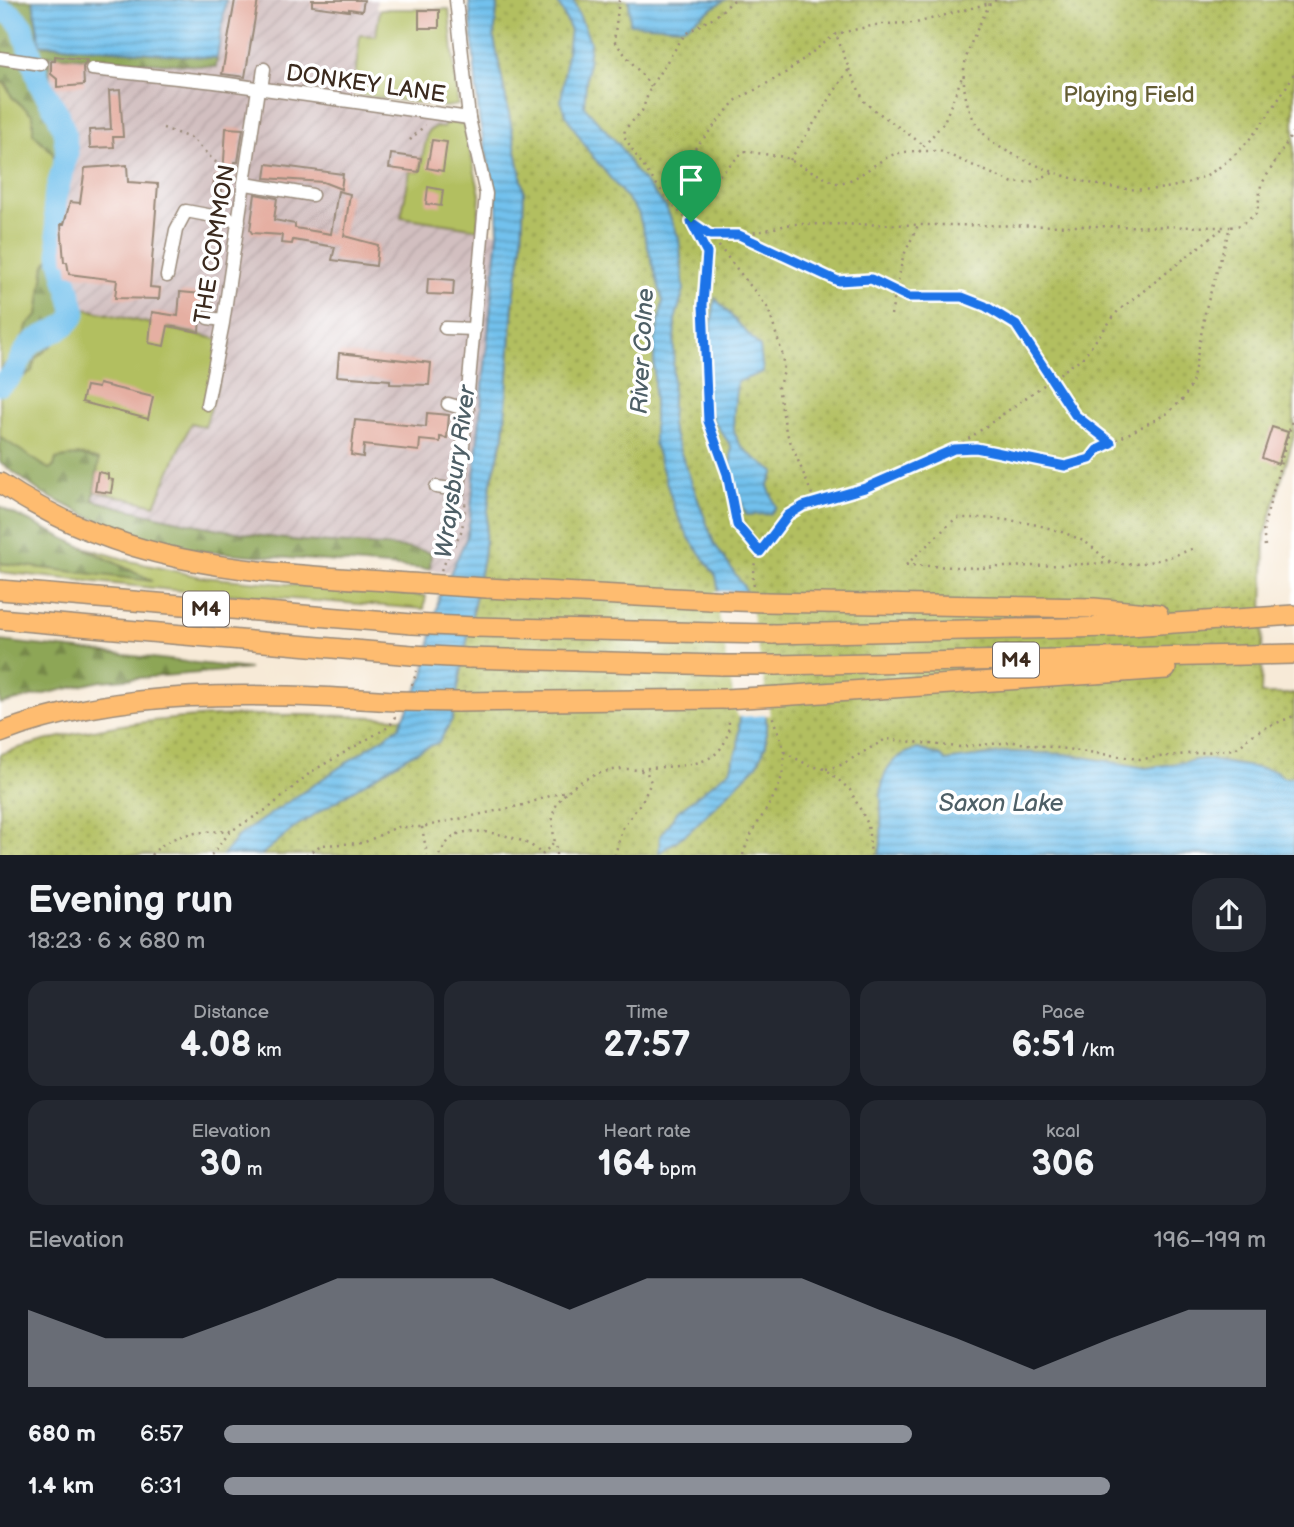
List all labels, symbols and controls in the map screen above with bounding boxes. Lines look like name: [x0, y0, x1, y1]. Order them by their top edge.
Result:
street label: DONKEY LANE: [284, 59, 447, 109]
park label: Playing Field: [1063, 81, 1195, 109]
pin: [661, 150, 721, 222]
icon: arrive: [672, 161, 710, 199]
street label: THE COMMON: [189, 163, 241, 326]
water label: River Colne: [625, 287, 660, 415]
water label: Wraysbury River: [429, 382, 482, 560]
road number: M4: [183, 592, 229, 626]
road number: M4: [993, 642, 1039, 678]
water label: Saxon Lake: [938, 789, 1064, 818]
text: Evening run: [28, 878, 233, 923]
button: share: [1192, 878, 1266, 952]
text: 18:23 · 6 × 680 m: [28, 927, 205, 955]
text: Distance: [193, 1001, 269, 1024]
text: Time: [626, 1001, 668, 1024]
text: Pace: [1041, 1001, 1085, 1024]
text: 4.08: [180, 1024, 252, 1067]
text: 27:57: [603, 1024, 691, 1067]
text: 6:51: [1011, 1024, 1076, 1067]
text: km: [252, 1039, 282, 1062]
text: /km: [1076, 1039, 1115, 1062]
text: Elevation: [191, 1120, 271, 1143]
text: Heart rate: [603, 1120, 691, 1143]
text: kcal: [1046, 1120, 1080, 1143]
text: 30: [199, 1143, 242, 1186]
text: 164: [597, 1143, 654, 1186]
text: 306: [1031, 1143, 1095, 1186]
text: m: [242, 1158, 263, 1181]
text: bpm: [654, 1158, 697, 1181]
text: Elevation: [28, 1226, 124, 1254]
text: 196–199 m: [1154, 1226, 1266, 1254]
text: 680 m: [28, 1420, 96, 1448]
text: 6:57: [140, 1420, 183, 1448]
text: 1.4 km: [28, 1472, 94, 1500]
text: 6:31: [140, 1472, 182, 1500]

